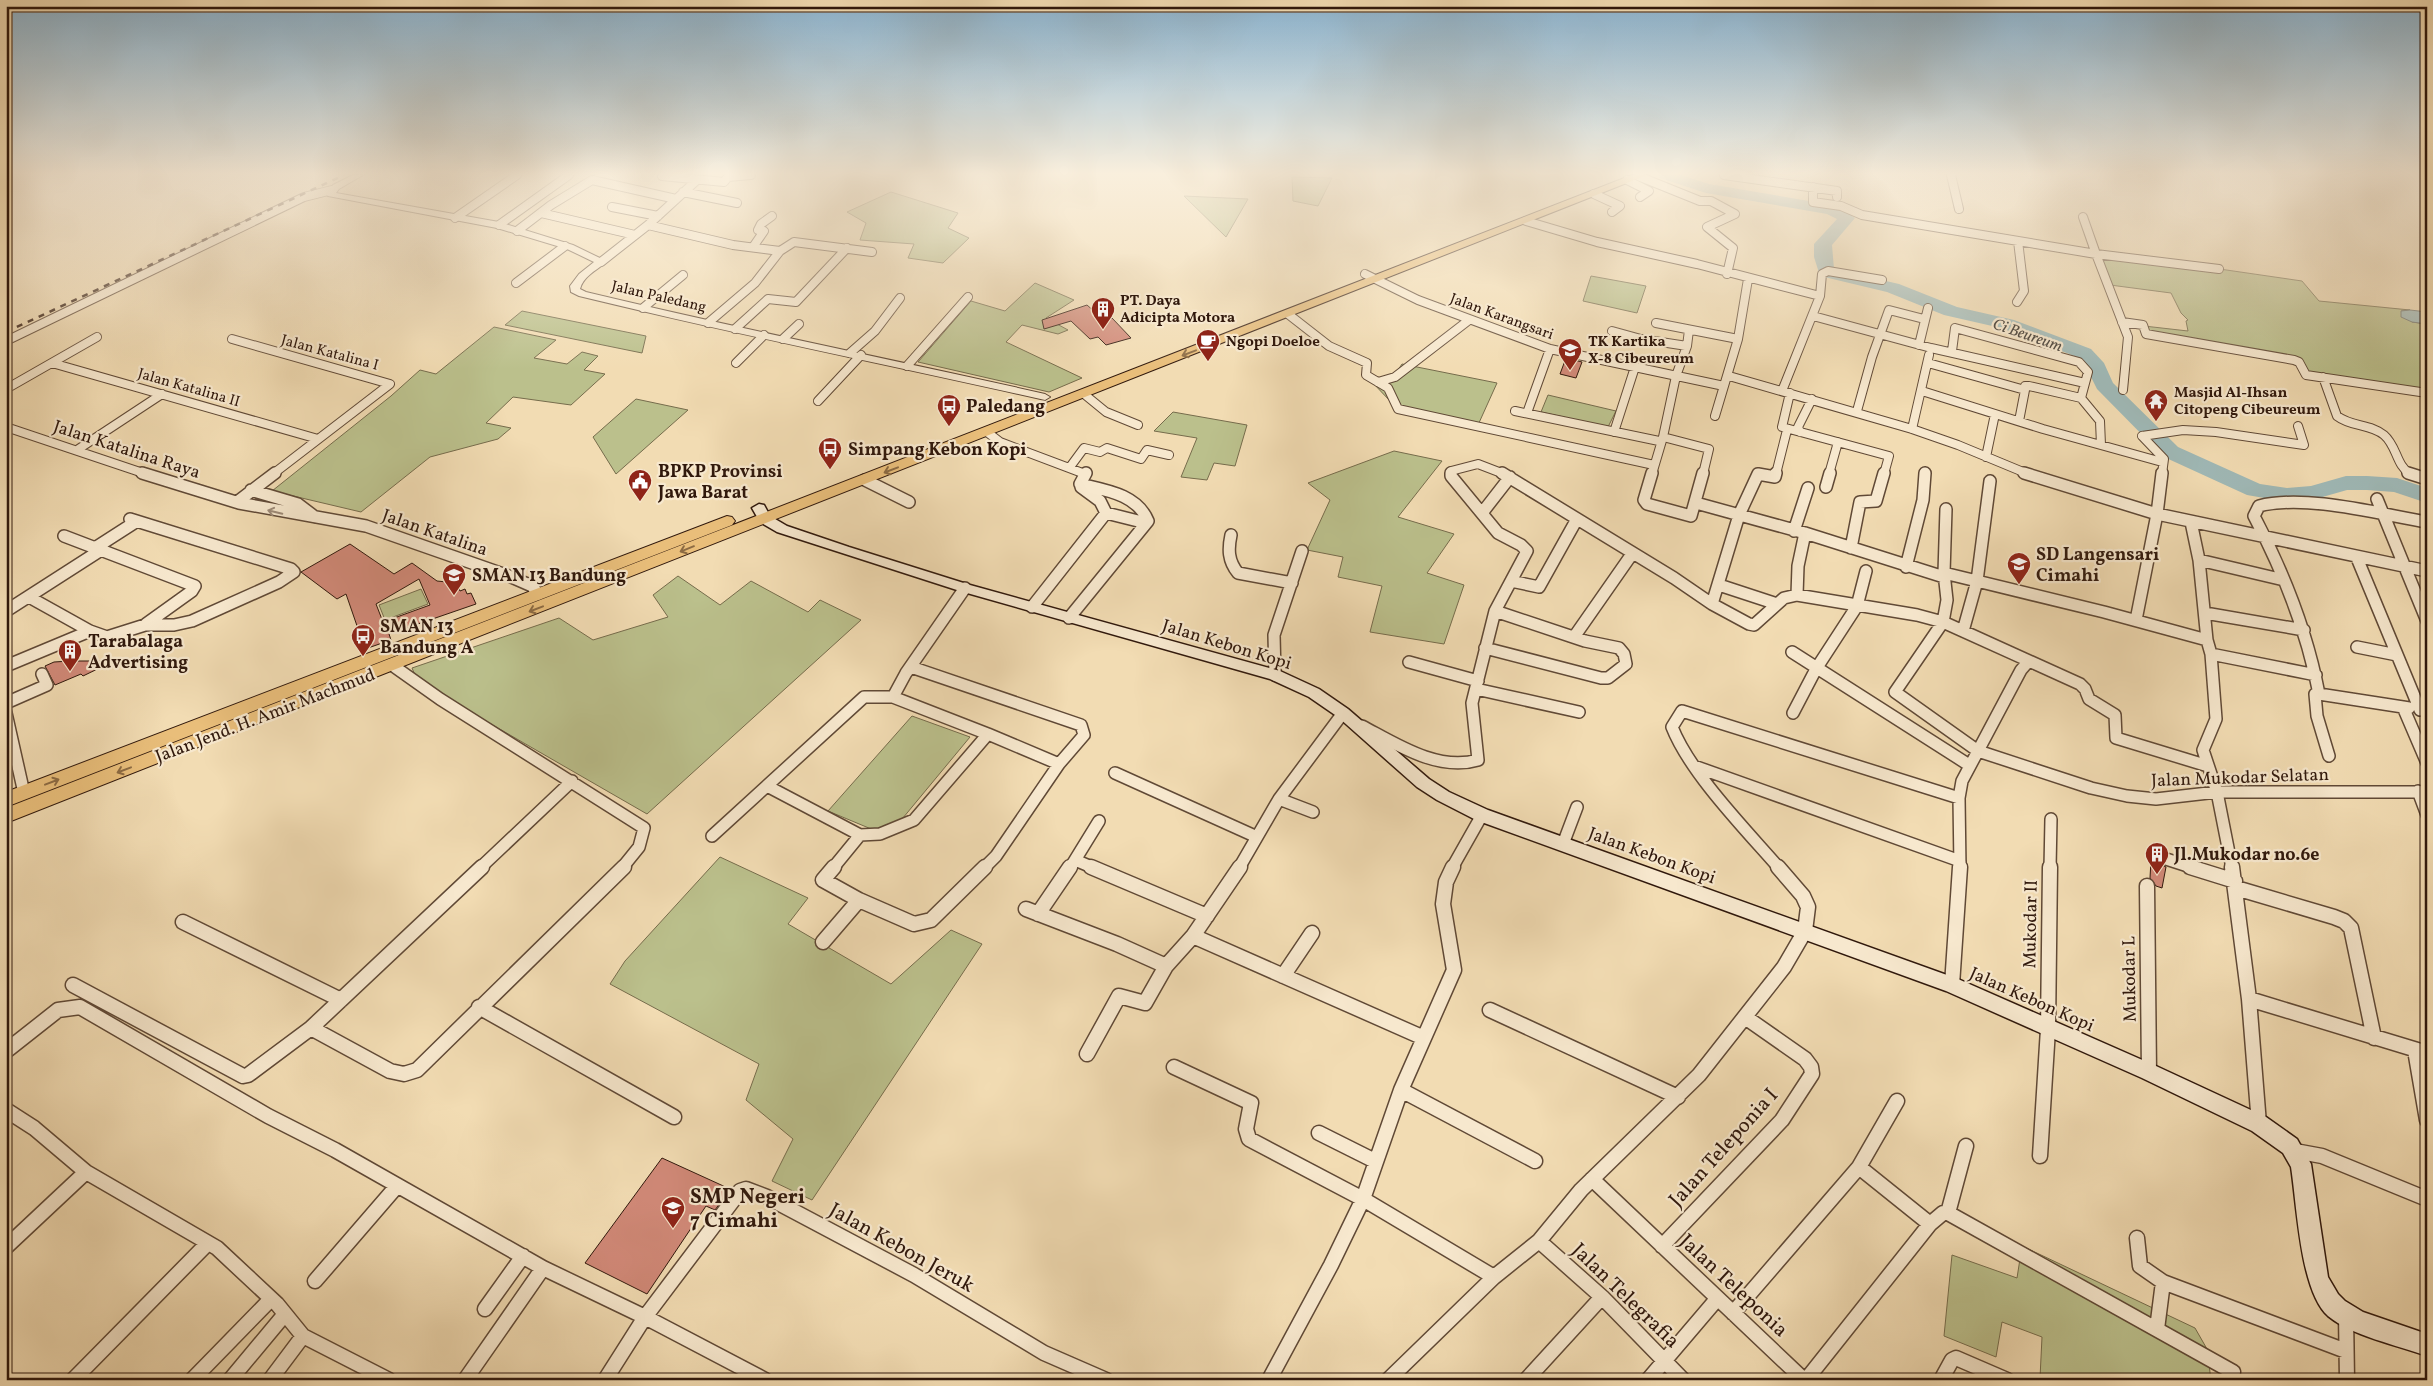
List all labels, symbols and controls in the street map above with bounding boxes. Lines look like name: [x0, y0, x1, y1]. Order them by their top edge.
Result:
street label: Jalan Paledang: [609, 276, 708, 319]
street label: Jalan Karangsari: [1447, 289, 1556, 346]
place label: PT. Daya Adicipta Motora: [1120, 291, 1235, 329]
building icon: PT. Daya Adicipta Motora: [1090, 296, 1116, 330]
water label: Ci Beureum: [1990, 314, 2065, 358]
cafe icon: Ngopi Doeloe: [1195, 328, 1221, 362]
street label: Jalan Katalina I: [278, 330, 381, 377]
place label: Ngopi Doeloe: [1226, 332, 1320, 353]
place label: TK Kartika X-8 Cibeureum: [1588, 332, 1695, 370]
school or university icon: TK Kartika X-8 Cibeureum: [1557, 337, 1583, 371]
one-way arrow: [1182, 349, 1197, 358]
street label: Jalan Katalina II: [135, 364, 242, 413]
place label: Masjid Al-Ihsan Citopeng Cibeureum: [2174, 383, 2321, 421]
temple icon: Masjid Al-Ihsan Citopeng Cibeureum: [2143, 388, 2169, 422]
bus stop icon: Paledang: [936, 393, 962, 427]
place label: Paledang: [966, 395, 1045, 420]
street label: Jalan Katalina Raya: [50, 415, 203, 486]
bus stop icon: Simpang Kebon Kopi: [817, 436, 843, 470]
place label: Simpang Kebon Kopi: [848, 438, 1027, 463]
place label: BPKP Provinsi Jawa Barat: [657, 460, 783, 506]
one-way arrow: [884, 466, 899, 475]
public building icon: BPKP Provinsi Jawa Barat: [627, 468, 653, 502]
street label: Jalan Katalina: [378, 504, 491, 563]
one-way arrow: [268, 507, 284, 516]
place label: SD Langensari Cimahi: [2036, 543, 2159, 589]
one-way arrow: [680, 546, 695, 555]
school or university icon: SD Langensari Cimahi: [2006, 551, 2032, 585]
school or university icon: SMAN 13 Bandung: [441, 562, 467, 596]
place label: SMAN 13 Bandung: [472, 564, 626, 589]
one-way arrow: [529, 605, 544, 614]
street label: Jalan Kebon Kopi: [1159, 614, 1294, 677]
place label: SMAN 13 Bandung A: [380, 615, 474, 661]
bus stop icon: SMAN 13 Bandung A: [350, 623, 376, 657]
place label: Tarabalaga Advertising: [88, 630, 188, 676]
building icon: Tarabalaga Advertising: [57, 638, 83, 672]
street label: Jalan Jend. H. Amir Machmud: [152, 663, 379, 770]
street label: Jalan Mukodar Selatan: [2151, 763, 2330, 794]
one-way arrow: [117, 766, 132, 775]
one-way arrow: [44, 777, 59, 786]
street label: Jalan Kebon Kopi: [1584, 822, 1719, 891]
building icon: Jl.Mukodar no.6e: [2144, 841, 2170, 875]
place label: Jl.Mukodar no.6e: [2173, 843, 2320, 868]
street label: Mukodar II: [2018, 879, 2045, 969]
street label: Mukodar L: [2117, 936, 2144, 1022]
street label: Jalan Kebon Kopi: [1965, 962, 2098, 1039]
street label: Jalan Teleponia I: [1663, 1082, 1786, 1214]
place label: SMP Negeri 7 Cimahi: [690, 1183, 805, 1236]
school or university icon: SMP Negeri 7 Cimahi: [660, 1195, 686, 1229]
street label: Jalan Kebon Jeruk: [823, 1196, 980, 1301]
street label: Jalan Teleponia: [1672, 1228, 1794, 1344]
street label: Jalan Telegrafia: [1564, 1237, 1686, 1355]

